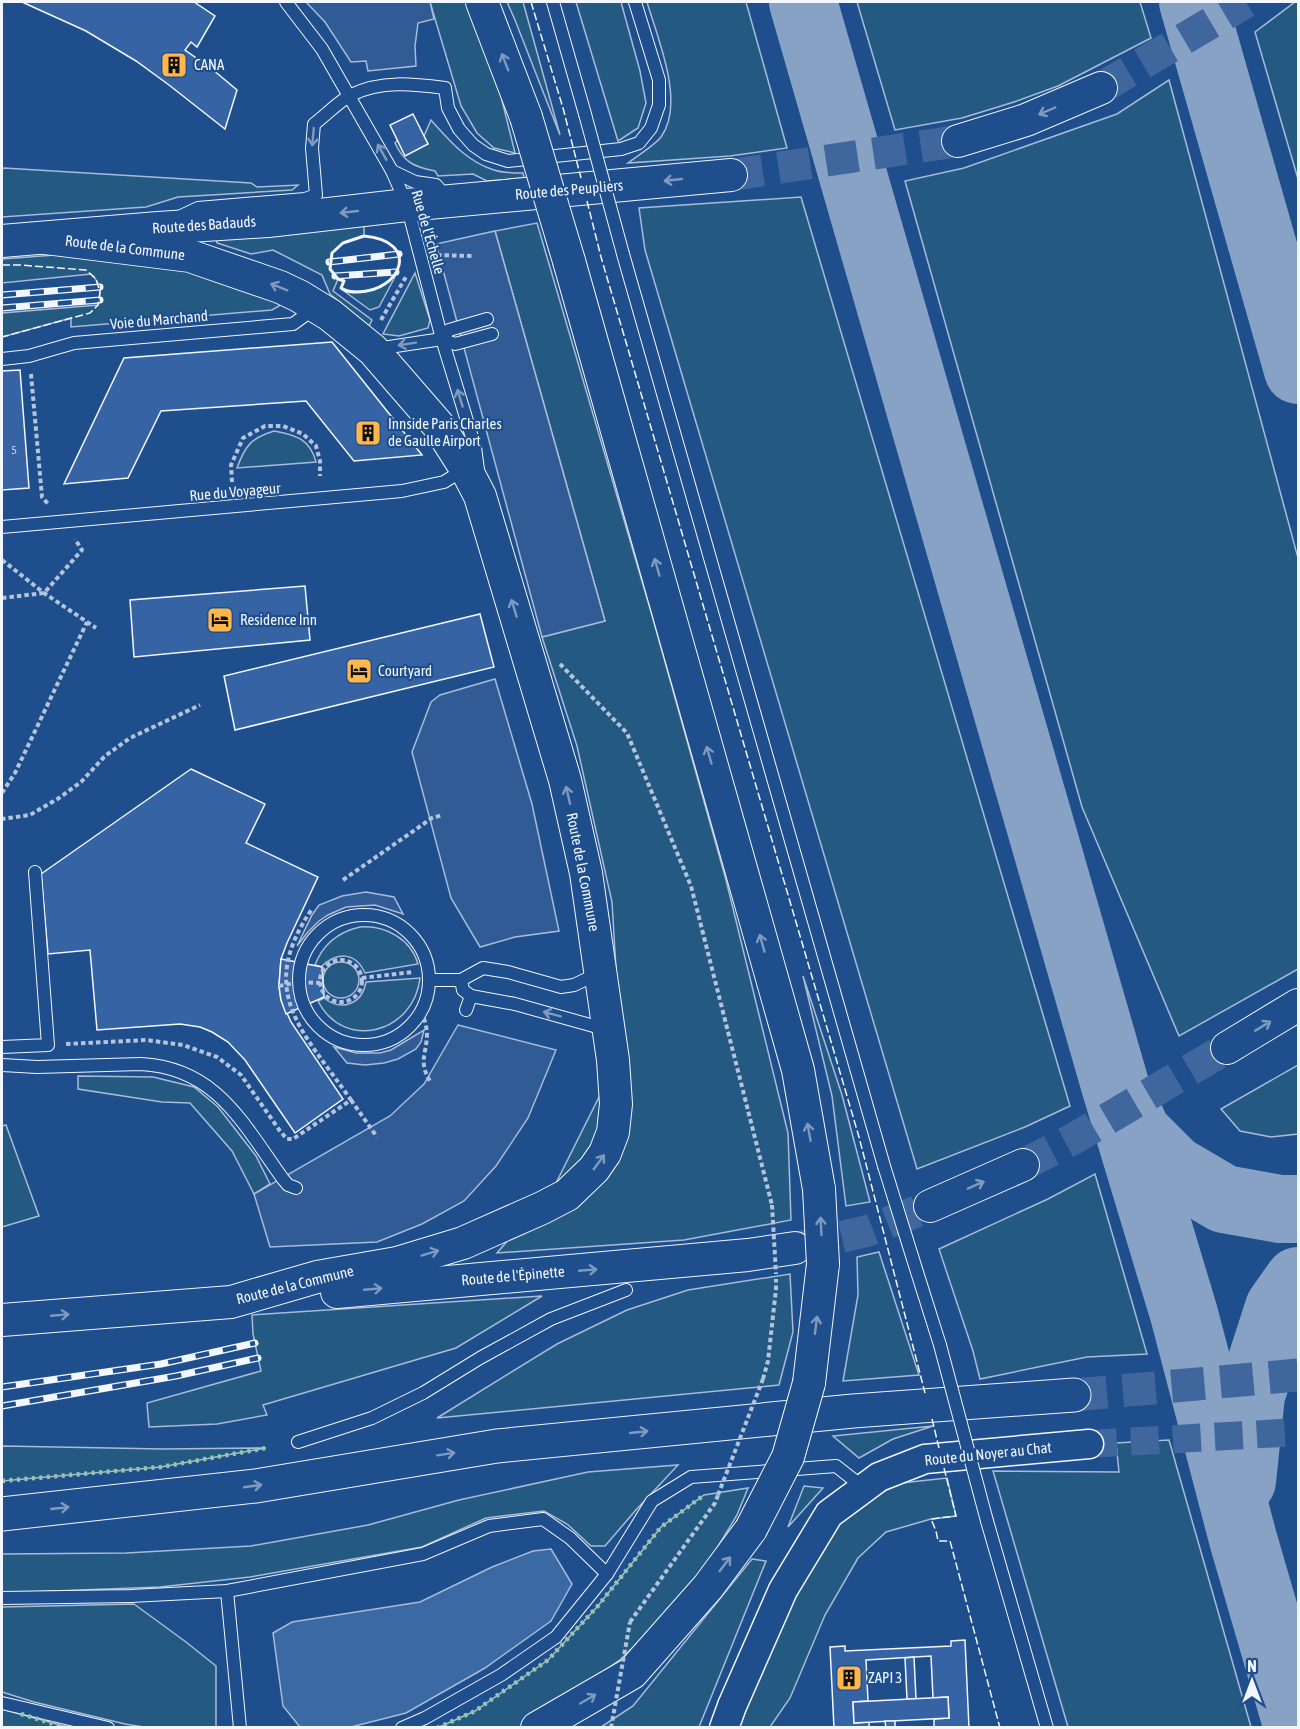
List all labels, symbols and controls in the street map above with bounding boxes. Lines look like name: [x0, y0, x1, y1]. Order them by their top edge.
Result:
building icon: CANA: [159, 50, 189, 80]
one-way arrow: [499, 53, 510, 72]
place label: CANA: [194, 56, 225, 73]
one-way arrow: [1038, 106, 1056, 117]
one-way arrow: [307, 126, 318, 146]
one-way arrow: [376, 144, 387, 162]
one-way arrow: [663, 175, 683, 186]
street label: Route des Peupliers: [514, 176, 624, 203]
street label: Rue de l'Échelle: [408, 188, 449, 276]
one-way arrow: [339, 207, 359, 218]
street label: Route des Badauds: [152, 212, 256, 237]
street label: Route de la Commune: [64, 232, 186, 263]
one-way arrow: [270, 281, 289, 292]
street label: Voie du Marchand: [109, 307, 209, 332]
one-way arrow: [398, 338, 418, 349]
one-way arrow: [454, 389, 465, 408]
place label: Innside Paris Charles de Gaulle Airport: [388, 415, 502, 449]
building icon: Innside Paris Charles de Gaulle Airport: [353, 418, 383, 448]
house number: 5: [11, 443, 17, 457]
street label: Rue du Voyageur: [189, 479, 282, 504]
one-way arrow: [650, 558, 662, 577]
one-way arrow: [508, 599, 519, 618]
hotel icon: Residence Inn: [205, 605, 235, 635]
place label: Residence Inn: [240, 611, 317, 628]
hotel icon: Courtyard: [344, 656, 374, 686]
place label: Courtyard: [378, 662, 432, 679]
one-way arrow: [703, 746, 715, 765]
one-way arrow: [562, 786, 574, 805]
street label: Route de la Commune: [564, 811, 603, 933]
one-way arrow: [756, 934, 767, 953]
one-way arrow: [543, 1008, 562, 1020]
one-way arrow: [1254, 1020, 1271, 1032]
one-way arrow: [803, 1122, 814, 1142]
one-way arrow: [593, 1154, 605, 1170]
one-way arrow: [967, 1179, 985, 1190]
one-way arrow: [815, 1217, 826, 1237]
one-way arrow: [421, 1247, 440, 1258]
street label: Route de la Commune: [234, 1262, 356, 1307]
street label: Route de l'Épinette: [461, 1263, 565, 1288]
one-way arrow: [578, 1264, 598, 1275]
one-way arrow: [363, 1283, 383, 1294]
one-way arrow: [49, 1309, 69, 1320]
one-way arrow: [810, 1316, 821, 1336]
one-way arrow: [629, 1426, 649, 1437]
street label: Route du Noyer au Chat: [923, 1438, 1052, 1469]
one-way arrow: [435, 1449, 455, 1460]
one-way arrow: [243, 1480, 263, 1491]
one-way arrow: [49, 1502, 69, 1513]
one-way arrow: [719, 1556, 731, 1572]
north arrow: [1222, 1651, 1282, 1711]
text: N: [1247, 1657, 1257, 1675]
building icon: ZAPI 3: [834, 1663, 864, 1693]
place label: ZAPI 3: [868, 1669, 902, 1686]
one-way arrow: [579, 1692, 596, 1704]

